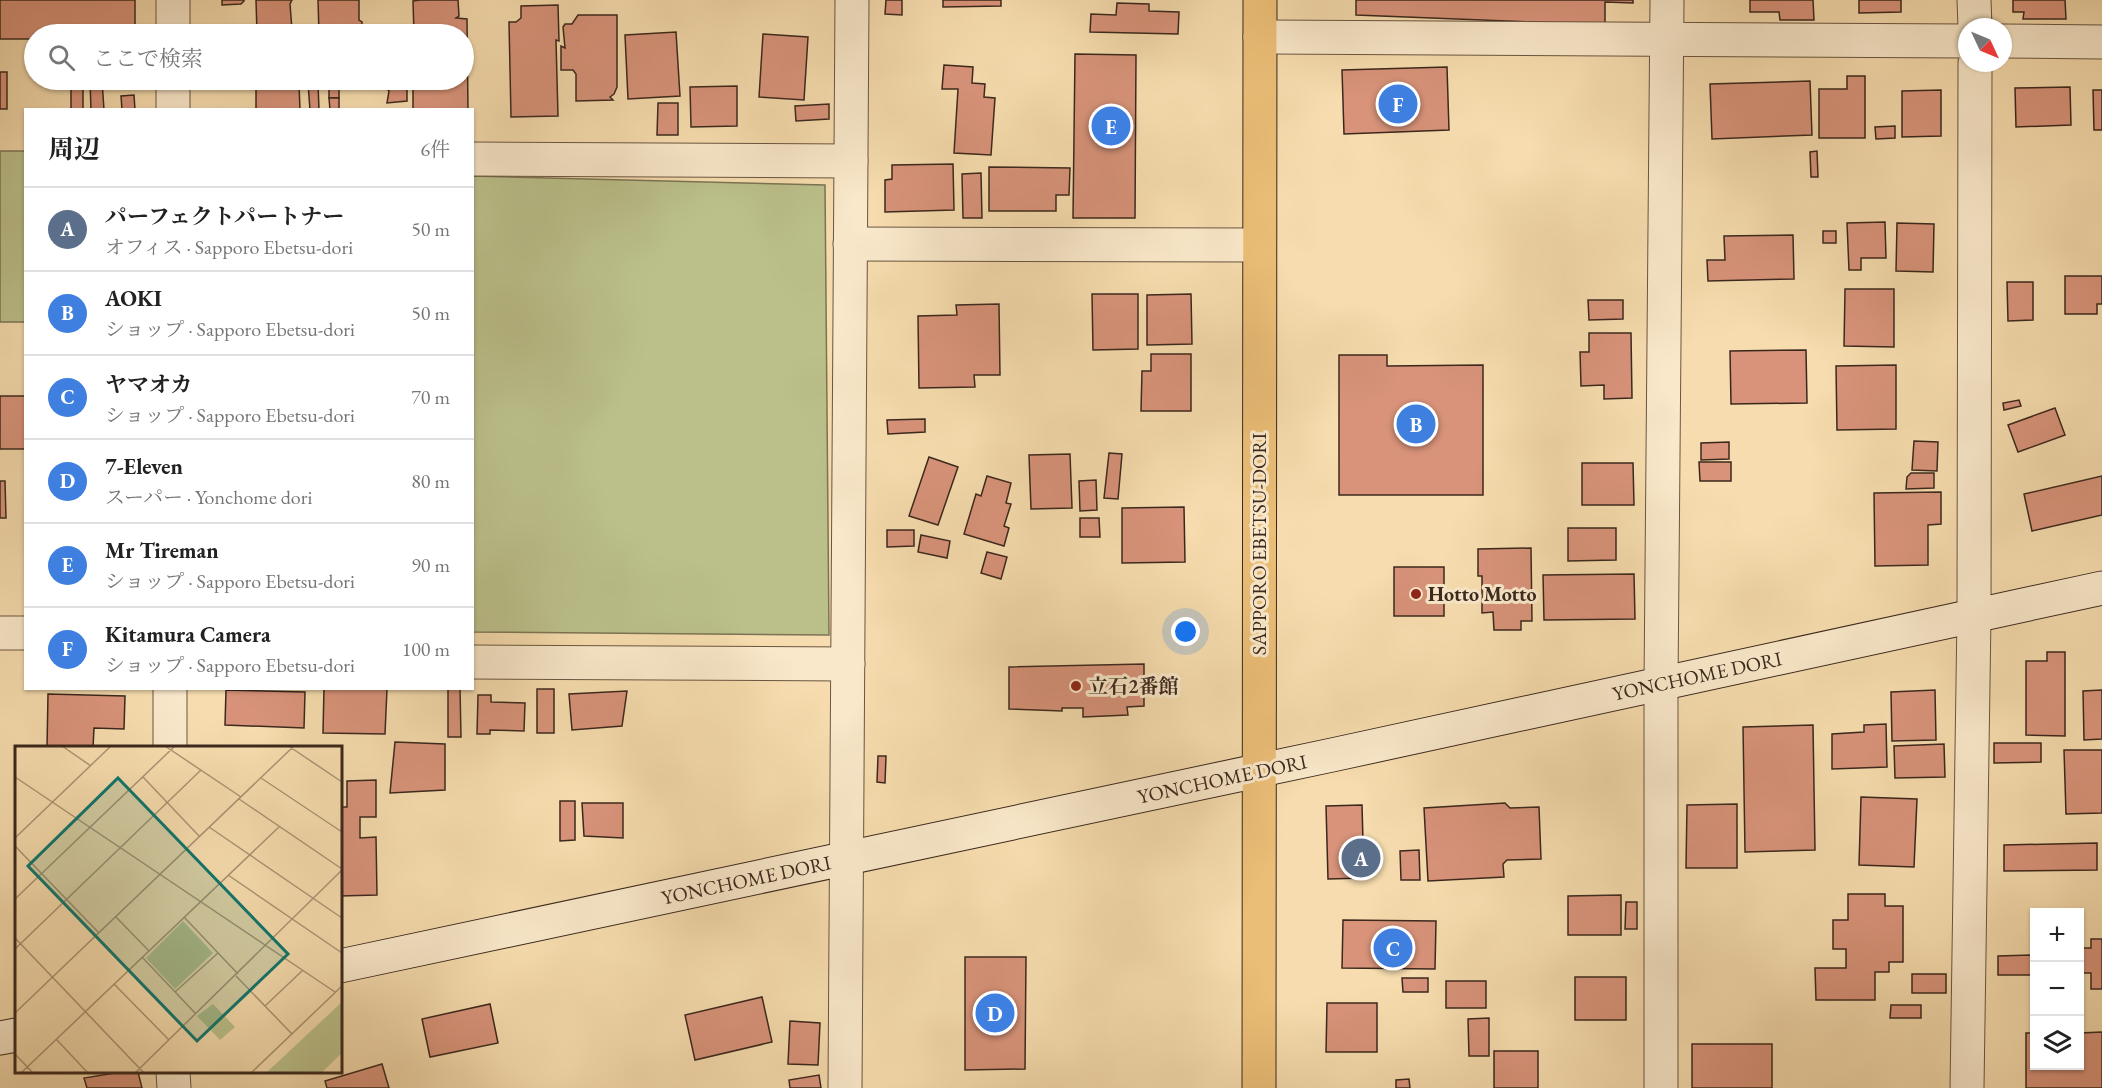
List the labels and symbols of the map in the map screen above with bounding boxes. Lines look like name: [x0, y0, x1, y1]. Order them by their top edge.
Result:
north arrow: [1958, 18, 2012, 72]
pin: F: [1378, 82, 1418, 126]
pin: E: [1092, 104, 1130, 148]
pin: B: [1396, 402, 1436, 446]
street label: SAPPORO EBETSU-DORI: [1246, 432, 1272, 655]
place label: Hotto Motto: [1428, 581, 1537, 607]
marker: Hotto Motto: [1409, 587, 1423, 601]
your location: [1171, 617, 1200, 646]
street label: YONCHOME DORI: [1610, 645, 1784, 707]
place label: 立石2番館: [1088, 673, 1179, 699]
marker: 立石2番館: [1069, 679, 1083, 693]
inset map: [15, 746, 342, 1073]
street label: YONCHOME DORI: [1135, 748, 1309, 810]
pin: A: [1342, 836, 1380, 880]
street label: YONCHOME DORI: [659, 849, 833, 911]
pin: C: [1374, 926, 1412, 970]
pin: D: [976, 990, 1014, 1036]

